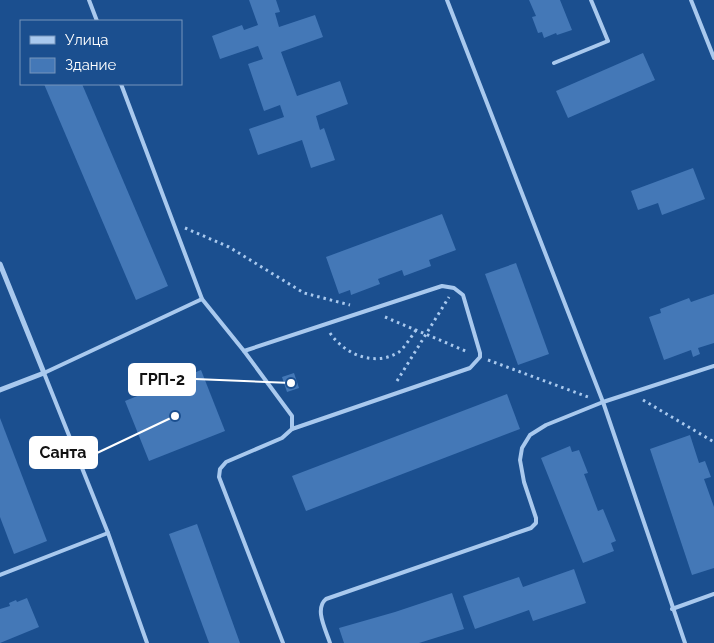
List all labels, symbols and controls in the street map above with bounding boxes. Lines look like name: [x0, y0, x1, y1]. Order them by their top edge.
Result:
legend: [20, 20, 182, 85]
text: Улица: [65, 31, 109, 49]
text: Здание: [65, 56, 117, 74]
callout: ГРП-2: [129, 364, 195, 395]
text: ГРП-2: [139, 370, 185, 389]
callout: Санта: [30, 437, 97, 468]
text: Санта: [40, 443, 86, 462]

